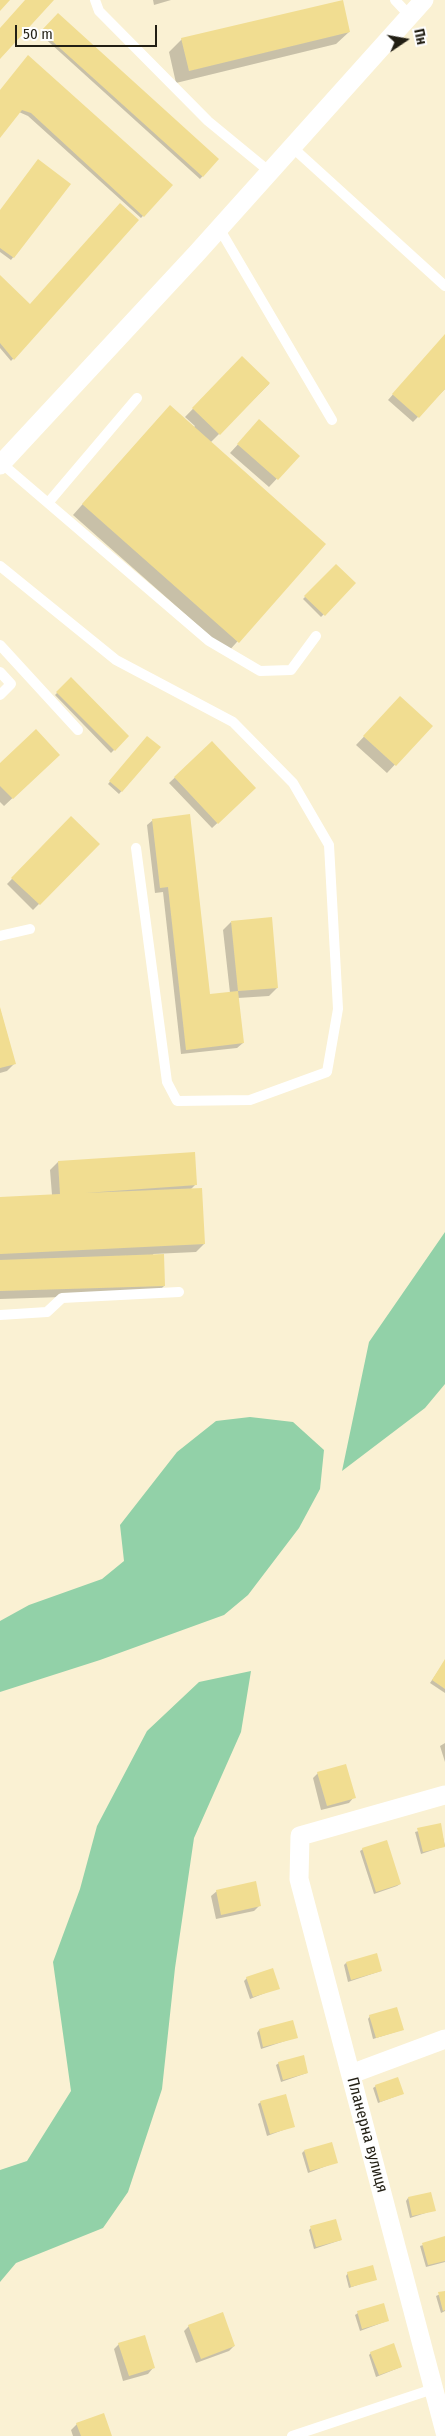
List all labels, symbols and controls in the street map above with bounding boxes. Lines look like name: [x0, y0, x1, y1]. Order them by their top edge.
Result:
scale bar: [18, 15, 160, 47]
north arrow: [380, 15, 430, 65]
text: 50 m: [23, 25, 53, 43]
text: Пн: [410, 27, 430, 46]
street label: Планерна вулиця: [342, 2075, 392, 2195]

